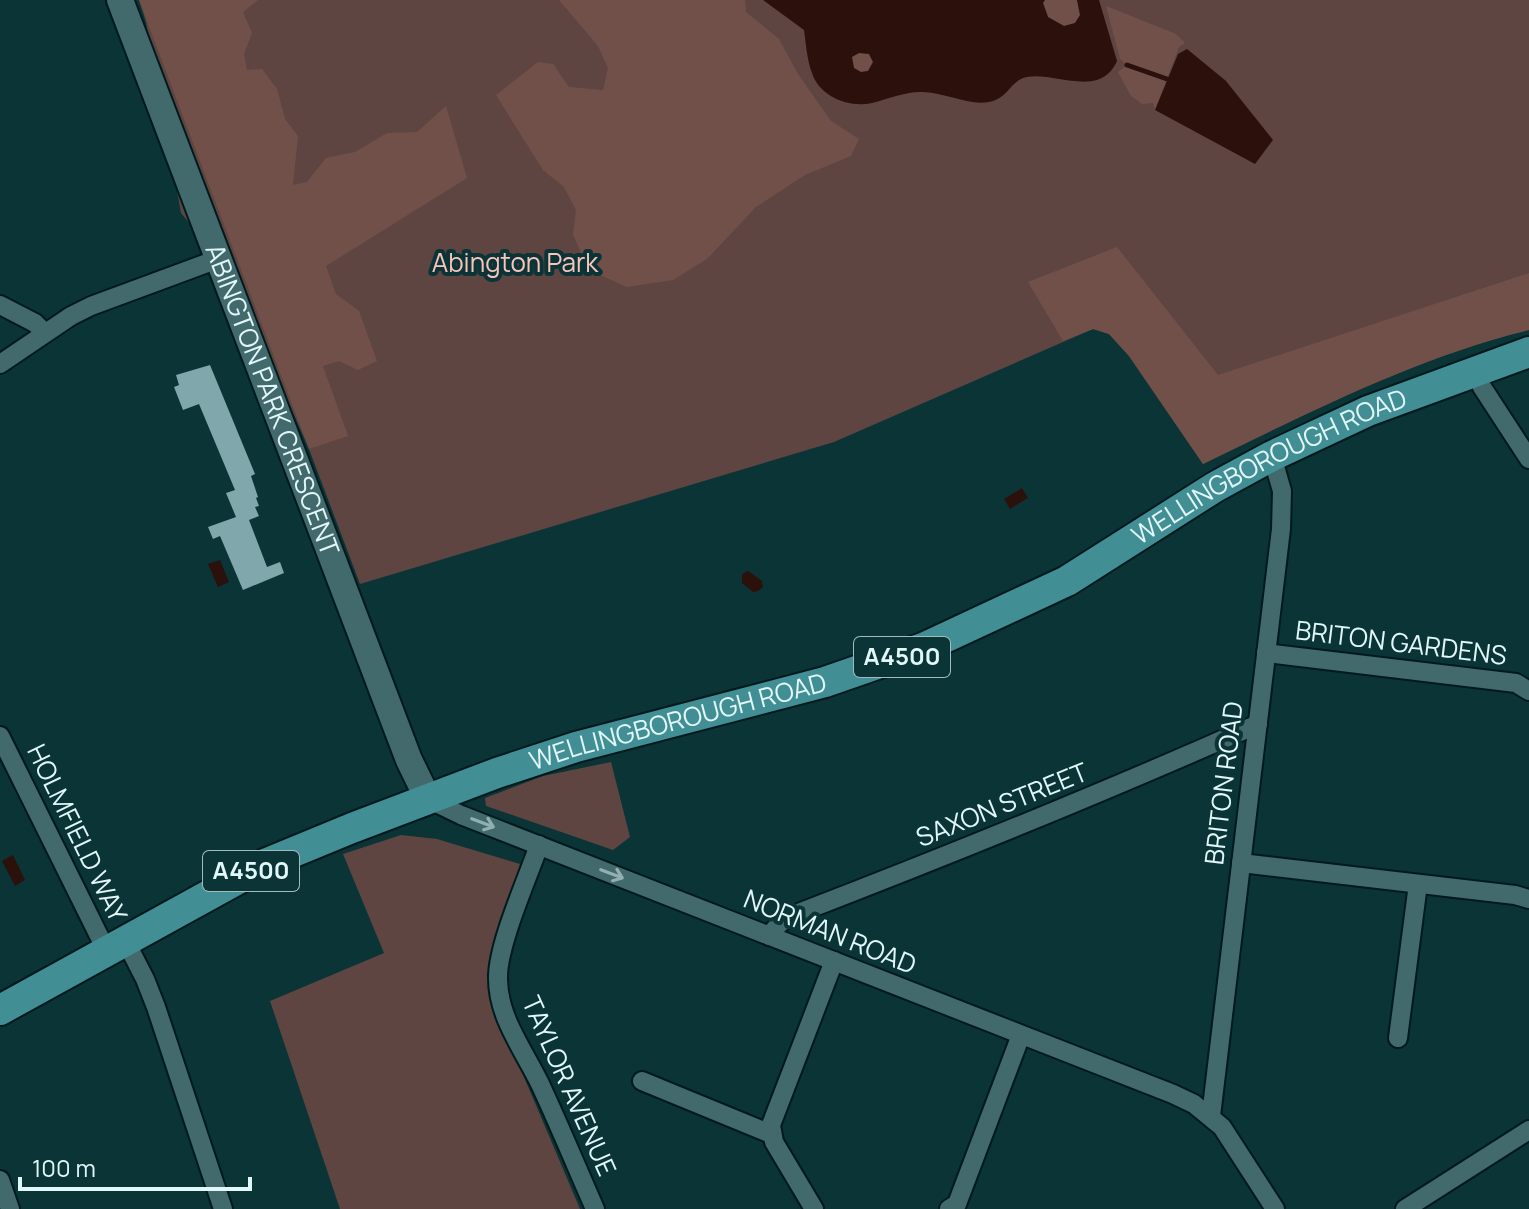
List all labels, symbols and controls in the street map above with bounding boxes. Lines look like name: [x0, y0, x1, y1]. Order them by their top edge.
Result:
street label: ABINGTON PARK CRESCENT: [197, 239, 349, 561]
park label: Abington Park: [432, 244, 599, 280]
street label: WELLINGBOROUGH ROAD: [1124, 379, 1411, 552]
street label: BRITON GARDENS: [1293, 611, 1509, 673]
road number: A4500: [854, 637, 950, 677]
street label: WELLINGBOROUGH ROAD: [524, 663, 830, 778]
street label: BRITON ROAD: [1195, 699, 1251, 867]
street label: HOLMFIELD WAY: [19, 738, 137, 928]
street label: SAXON STREET: [910, 753, 1093, 855]
one-way arrow: [470, 817, 495, 832]
road number: A4500: [203, 851, 299, 891]
one-way arrow: [599, 868, 624, 882]
street label: NORMAN ROAD: [739, 880, 922, 982]
street label: TAYLOR AVENUE: [514, 990, 626, 1181]
scale bar: [20, 1141, 250, 1191]
text: 100 m: [32, 1151, 96, 1184]

